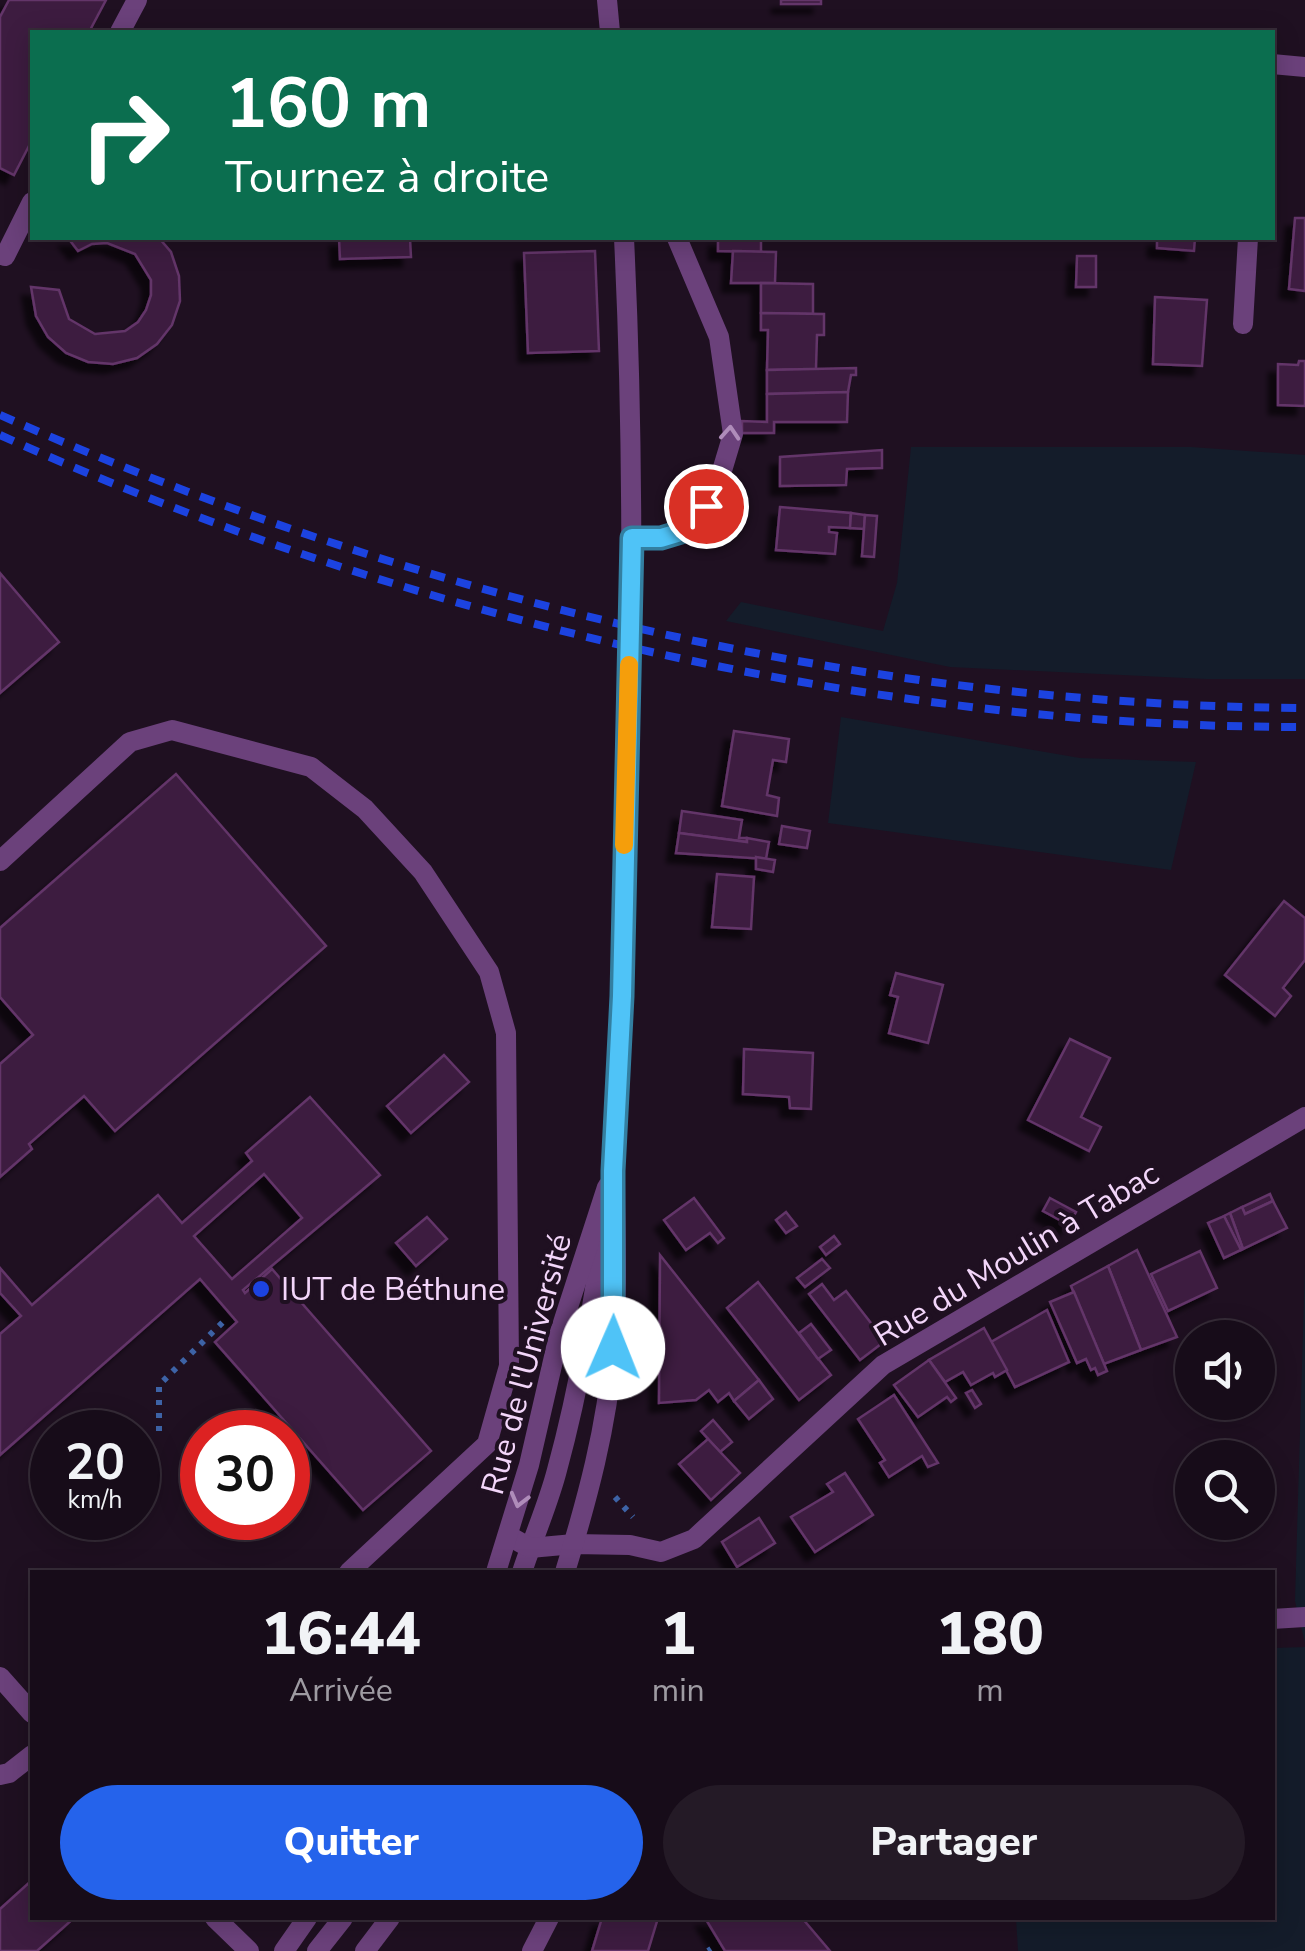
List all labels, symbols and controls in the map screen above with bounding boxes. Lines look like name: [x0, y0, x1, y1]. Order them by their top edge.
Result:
text: 160 m: [225, 56, 431, 152]
icon: right: [60, 70, 190, 200]
text: Tournez à droite: [225, 147, 549, 208]
one-way arrow: [718, 425, 740, 441]
pin: [664, 464, 749, 549]
icon: arrive: [679, 479, 734, 534]
street label: Rue du Moulin à Tabac: [866, 1152, 1167, 1357]
street label: Rue de l'Université: [471, 1229, 582, 1499]
place label: IUT de Béthune: [281, 1268, 505, 1311]
marker: IUT de Béthune: [250, 1278, 272, 1300]
position arrow: [561, 1296, 665, 1400]
map controls: [1175, 1320, 1275, 1540]
button: sound: [1175, 1320, 1275, 1420]
speed limit sign: 30: [180, 1410, 310, 1540]
text: 20: [65, 1428, 125, 1497]
button: search: [1175, 1440, 1275, 1540]
text: km/h: [67, 1483, 123, 1517]
one-way arrow: [510, 1491, 531, 1508]
text: 16:44: [261, 1593, 421, 1675]
text: 1: [660, 1593, 696, 1675]
text: 180: [936, 1593, 1044, 1675]
text: Arrivée: [289, 1669, 393, 1712]
text: min: [652, 1669, 705, 1712]
text: m: [976, 1669, 1004, 1712]
button: Quitter: [60, 1785, 643, 1900]
button: Partager: [663, 1785, 1245, 1900]

